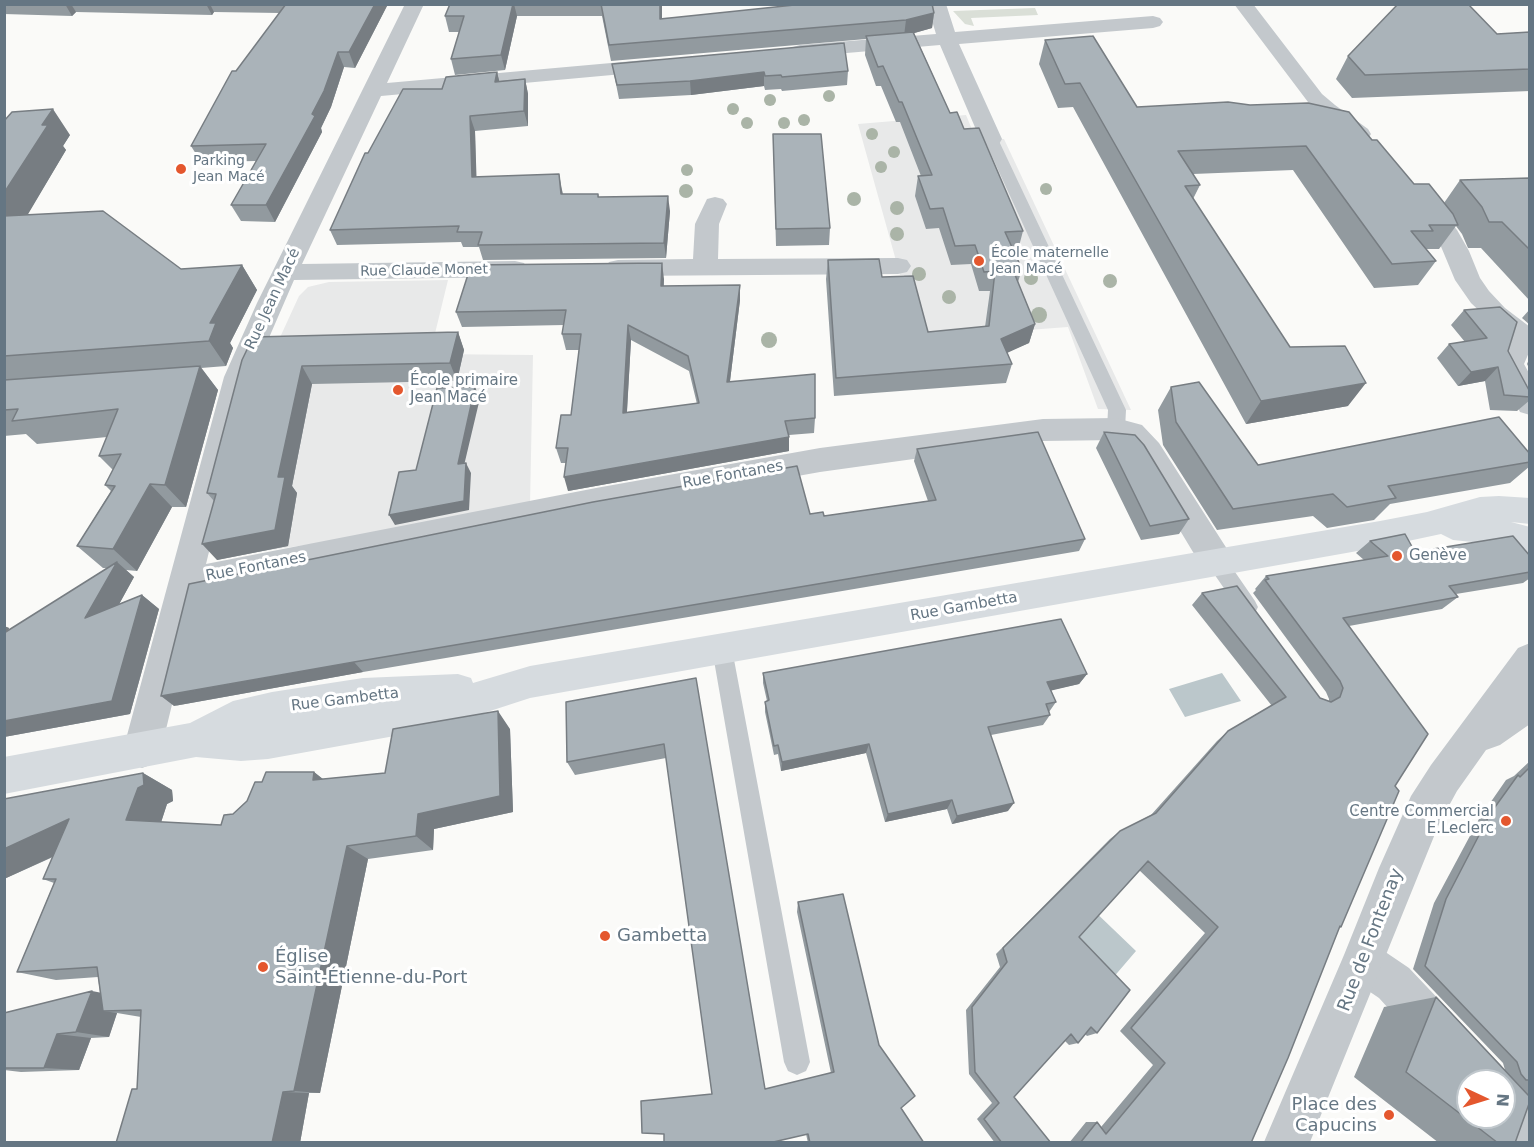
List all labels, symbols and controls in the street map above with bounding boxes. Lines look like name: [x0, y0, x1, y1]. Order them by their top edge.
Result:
place label: Parking Jean Macé: [193, 153, 265, 186]
marker: Parking Jean Macé: [174, 162, 188, 176]
street label: Rue Jean Macé: [242, 245, 304, 353]
place label: École maternelle Jean Macé: [991, 245, 1109, 278]
marker: École maternelle Jean Macé: [972, 254, 986, 268]
street label: Rue Claude Monet: [360, 261, 488, 281]
place label: École primaire Jean Macé: [410, 372, 518, 407]
marker: École primaire Jean Macé: [391, 383, 405, 397]
street label: Rue Fontanes: [681, 457, 785, 493]
place label: Genève: [1409, 547, 1467, 565]
street label: Rue Fontanes: [204, 548, 308, 586]
marker: Genève: [1390, 549, 1404, 563]
street label: Rue Gambetta: [909, 589, 1019, 625]
street label: Rue Gambetta: [290, 684, 400, 716]
place label: Centre Commercial E.Leclerc: [1349, 803, 1494, 838]
marker: Centre Commercial E.Leclerc: [1499, 814, 1513, 828]
street label: Rue de Fontenay: [1334, 865, 1408, 1015]
place label: Gambetta: [617, 925, 707, 947]
marker: Gambetta: [598, 929, 612, 943]
place label: Église Saint-Étienne-du-Port: [275, 946, 467, 988]
marker: Église Saint-Étienne-du-Port: [256, 960, 270, 974]
north arrow: [1456, 1069, 1516, 1129]
text: N: [1493, 1093, 1512, 1107]
place label: Place des Capucins: [1292, 1094, 1377, 1136]
marker: Place des Capucins: [1382, 1108, 1396, 1122]

